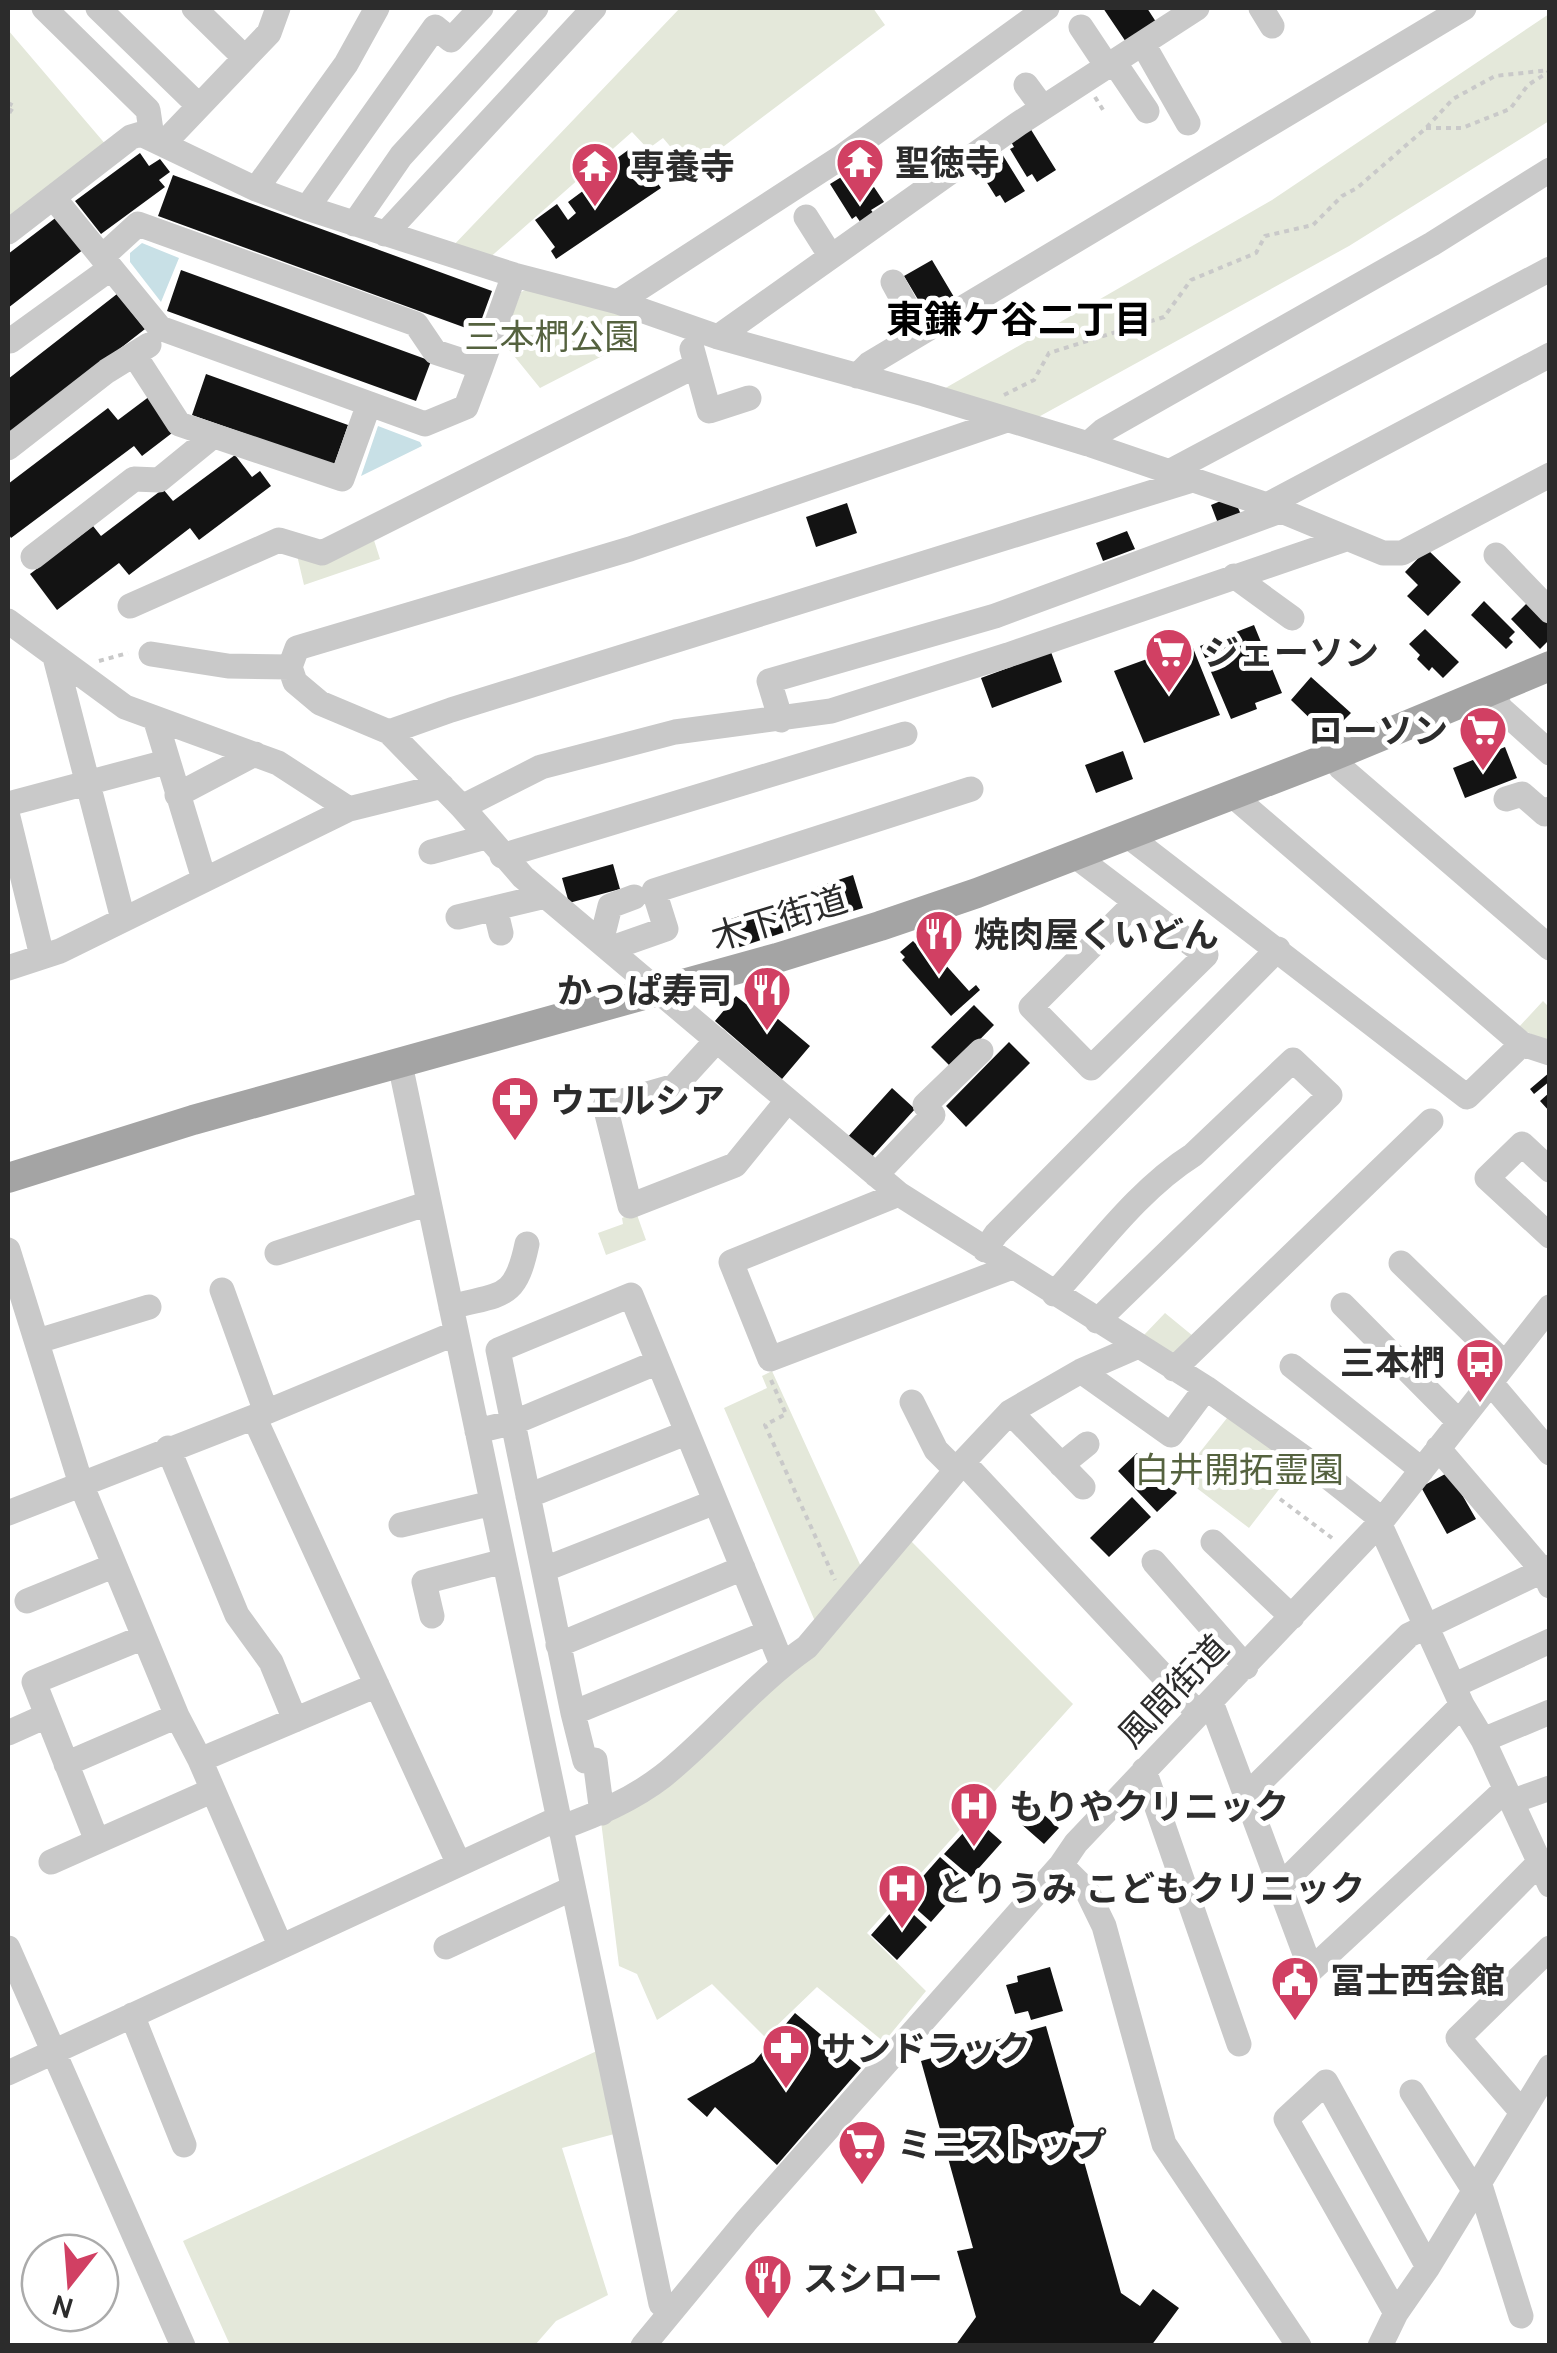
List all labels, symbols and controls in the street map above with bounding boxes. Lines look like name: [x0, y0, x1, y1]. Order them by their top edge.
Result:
temple icon: 聖徳寺: [834, 136, 886, 204]
temple icon: 専養寺: [569, 140, 621, 208]
place label: 聖徳寺: [895, 141, 1000, 184]
place label: 専養寺: [630, 145, 735, 188]
district label: 東鎌ケ谷二丁目: [886, 296, 1152, 343]
park label: 三本椚公園: [464, 315, 640, 358]
supermarket icon: ジェーソン: [1143, 626, 1195, 694]
place label: ジェーソン: [1204, 631, 1379, 674]
supermarket icon: ローソン: [1457, 704, 1509, 772]
place label: ローソン: [1308, 709, 1448, 752]
street label: 木下街道: [706, 877, 852, 959]
restaurant icon: 焼肉屋くいどん: [913, 908, 965, 976]
place label: 焼肉屋くいどん: [974, 913, 1219, 956]
restaurant icon: かっぱ寿司: [741, 964, 793, 1032]
place label: かっぱ寿司: [557, 969, 732, 1012]
pharmacy icon: ウエルシア: [489, 1074, 541, 1142]
place label: ウエルシア: [550, 1079, 725, 1122]
bus stop icon: 三本椚: [1454, 1336, 1506, 1404]
place label: 三本椚: [1340, 1341, 1445, 1384]
park label: 白井開拓霊園: [1134, 1448, 1344, 1491]
street label: 風間街道: [1109, 1626, 1237, 1756]
hospital icon: もりやクリニック: [948, 1780, 1000, 1848]
place label: もりやクリニック: [1009, 1785, 1289, 1828]
hospital icon: とりうみ こどもクリニック: [876, 1862, 928, 1930]
place label: とりうみ こどもクリニック: [937, 1867, 1365, 1910]
public building icon: 冨士西会館: [1269, 1954, 1321, 2022]
place label: 冨士西会館: [1330, 1959, 1505, 2002]
pharmacy icon: サンドラック: [760, 2022, 812, 2090]
place label: サンドラック: [821, 2027, 1031, 2070]
supermarket icon: ミニストップ: [836, 2118, 888, 2186]
place label: ミニストップ: [897, 2123, 1107, 2166]
north arrow: [20, 2233, 120, 2333]
restaurant icon: スシロー: [742, 2252, 794, 2320]
place label: スシロー: [803, 2257, 943, 2300]
text: N: [48, 2288, 77, 2326]

